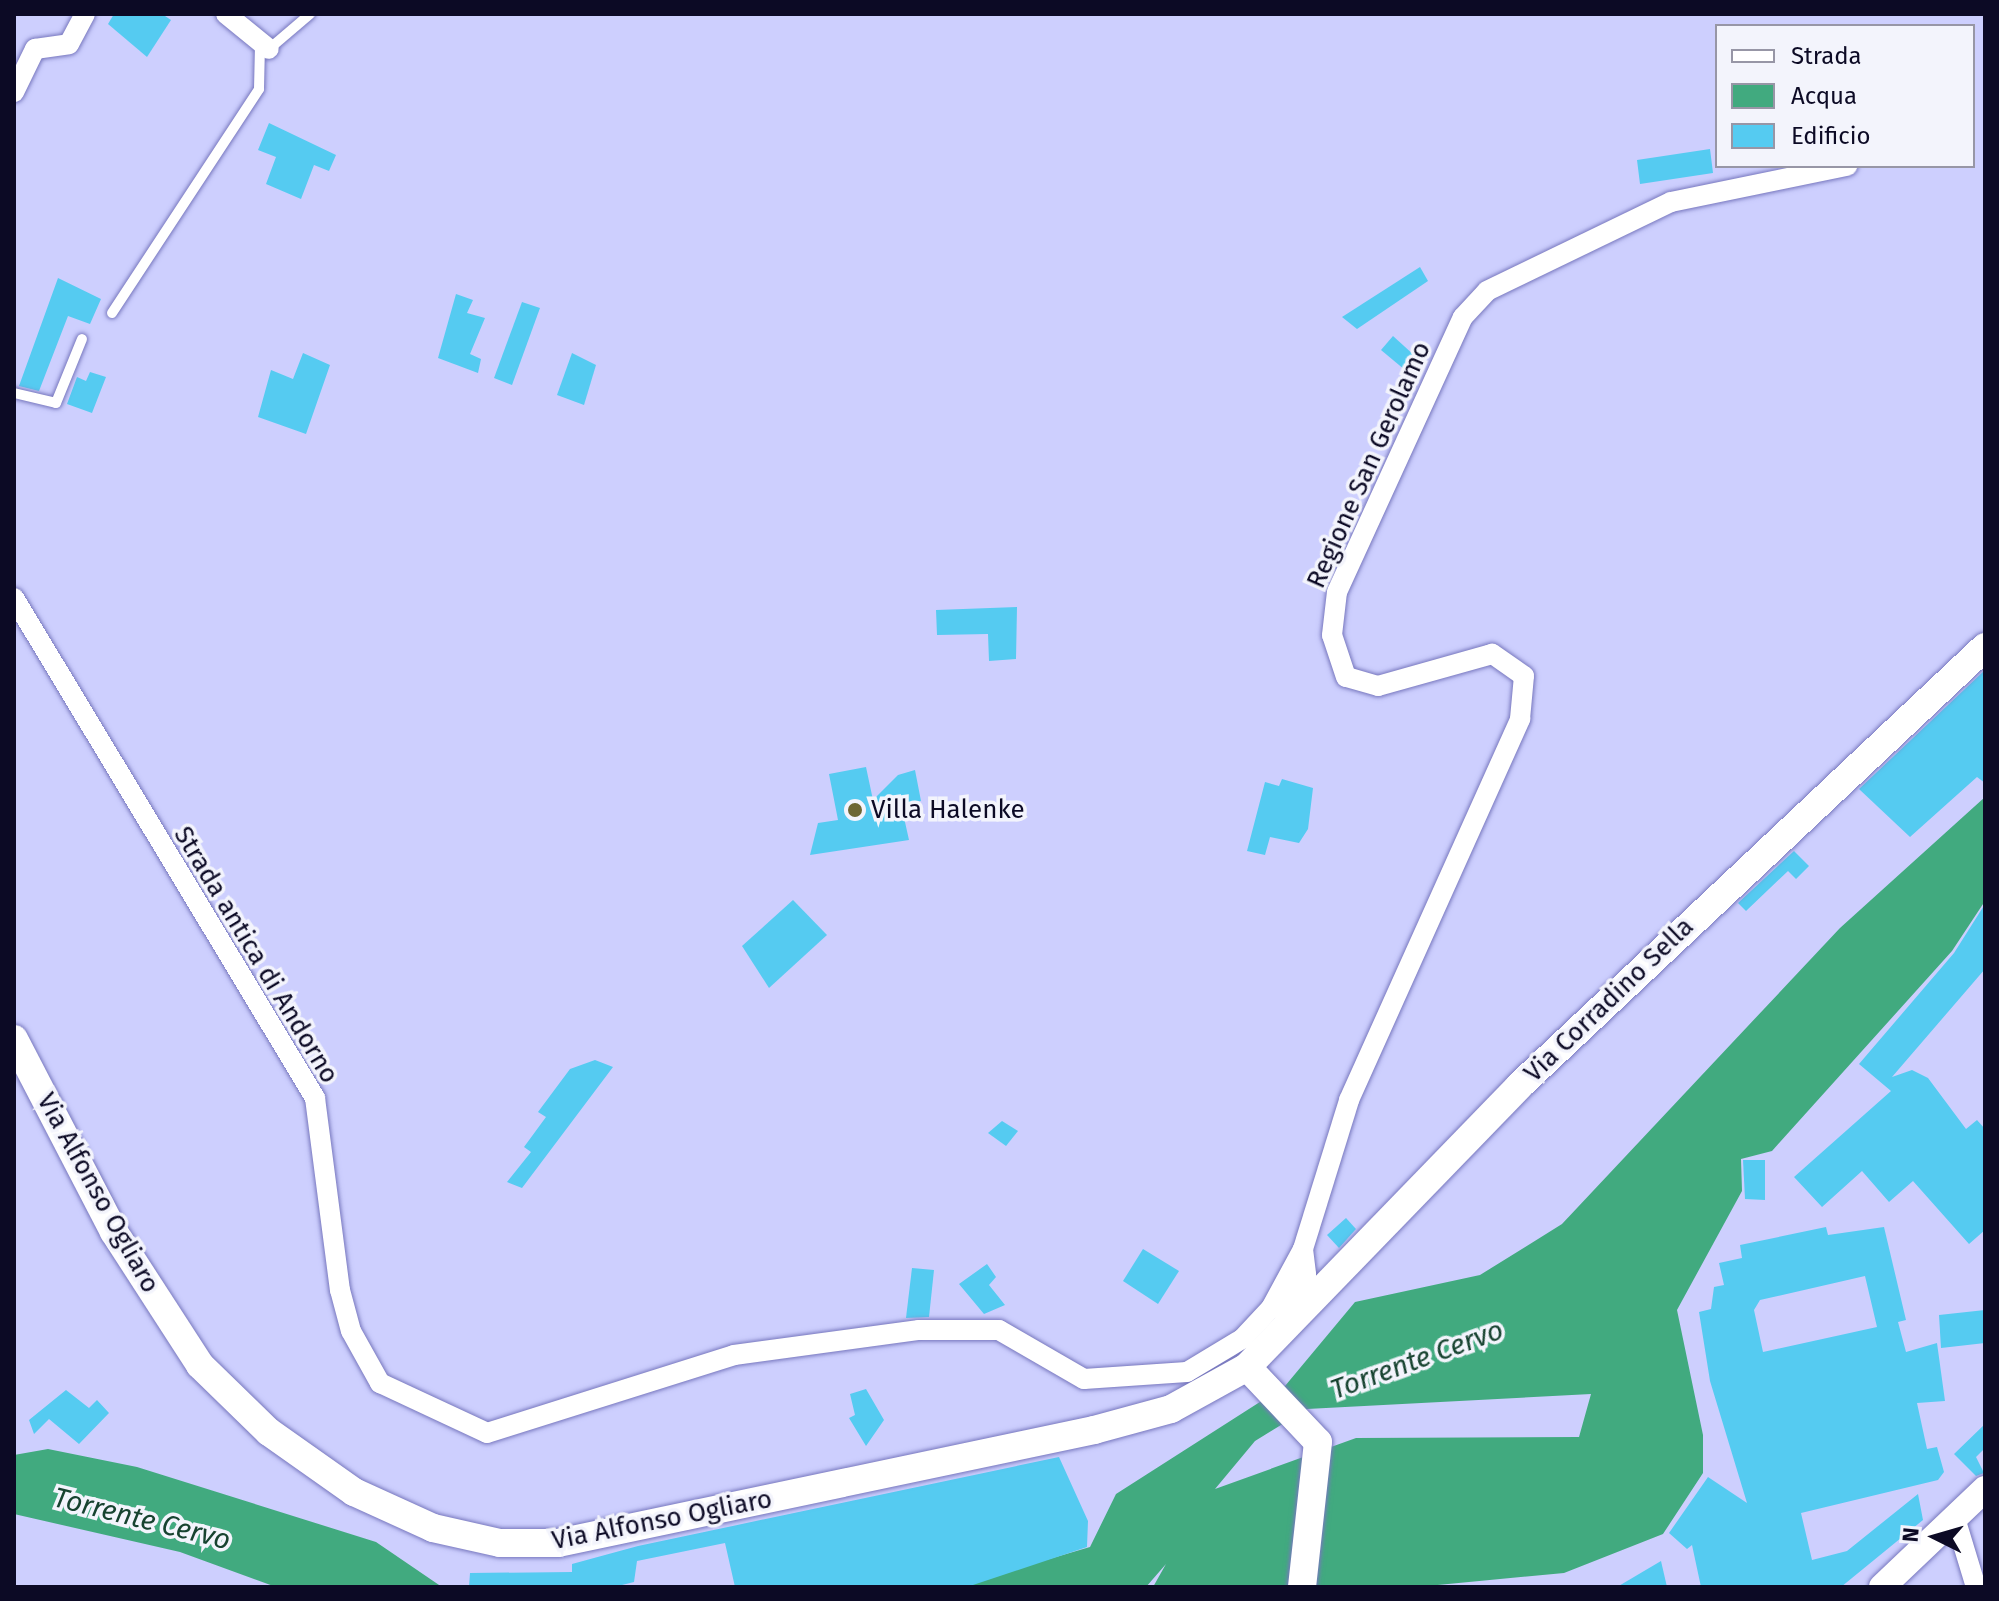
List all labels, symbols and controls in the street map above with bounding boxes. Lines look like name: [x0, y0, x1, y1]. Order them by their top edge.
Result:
legend: [1715, 24, 1975, 168]
text: Strada: [1791, 42, 1862, 70]
text: Acqua: [1791, 82, 1857, 110]
text: Edificio: [1791, 122, 1871, 150]
street label: Regione San Gerolamo: [1301, 337, 1437, 593]
place label: Villa Halenke: [871, 794, 1025, 826]
marker: Villa Halenke: [846, 801, 864, 819]
street label: Strada antica di Andorno: [167, 821, 345, 1089]
street label: Via Corradino Sella: [1518, 911, 1700, 1089]
street label: Via Alfonso Ogliaro: [30, 1088, 166, 1298]
water label: Torrente Cervo: [1326, 1313, 1508, 1407]
water label: Torrente Cervo: [50, 1481, 234, 1557]
street label: Via Alfonso Ogliaro: [549, 1483, 775, 1557]
north arrow: [1895, 1497, 1975, 1577]
text: N: [1897, 1526, 1925, 1543]

